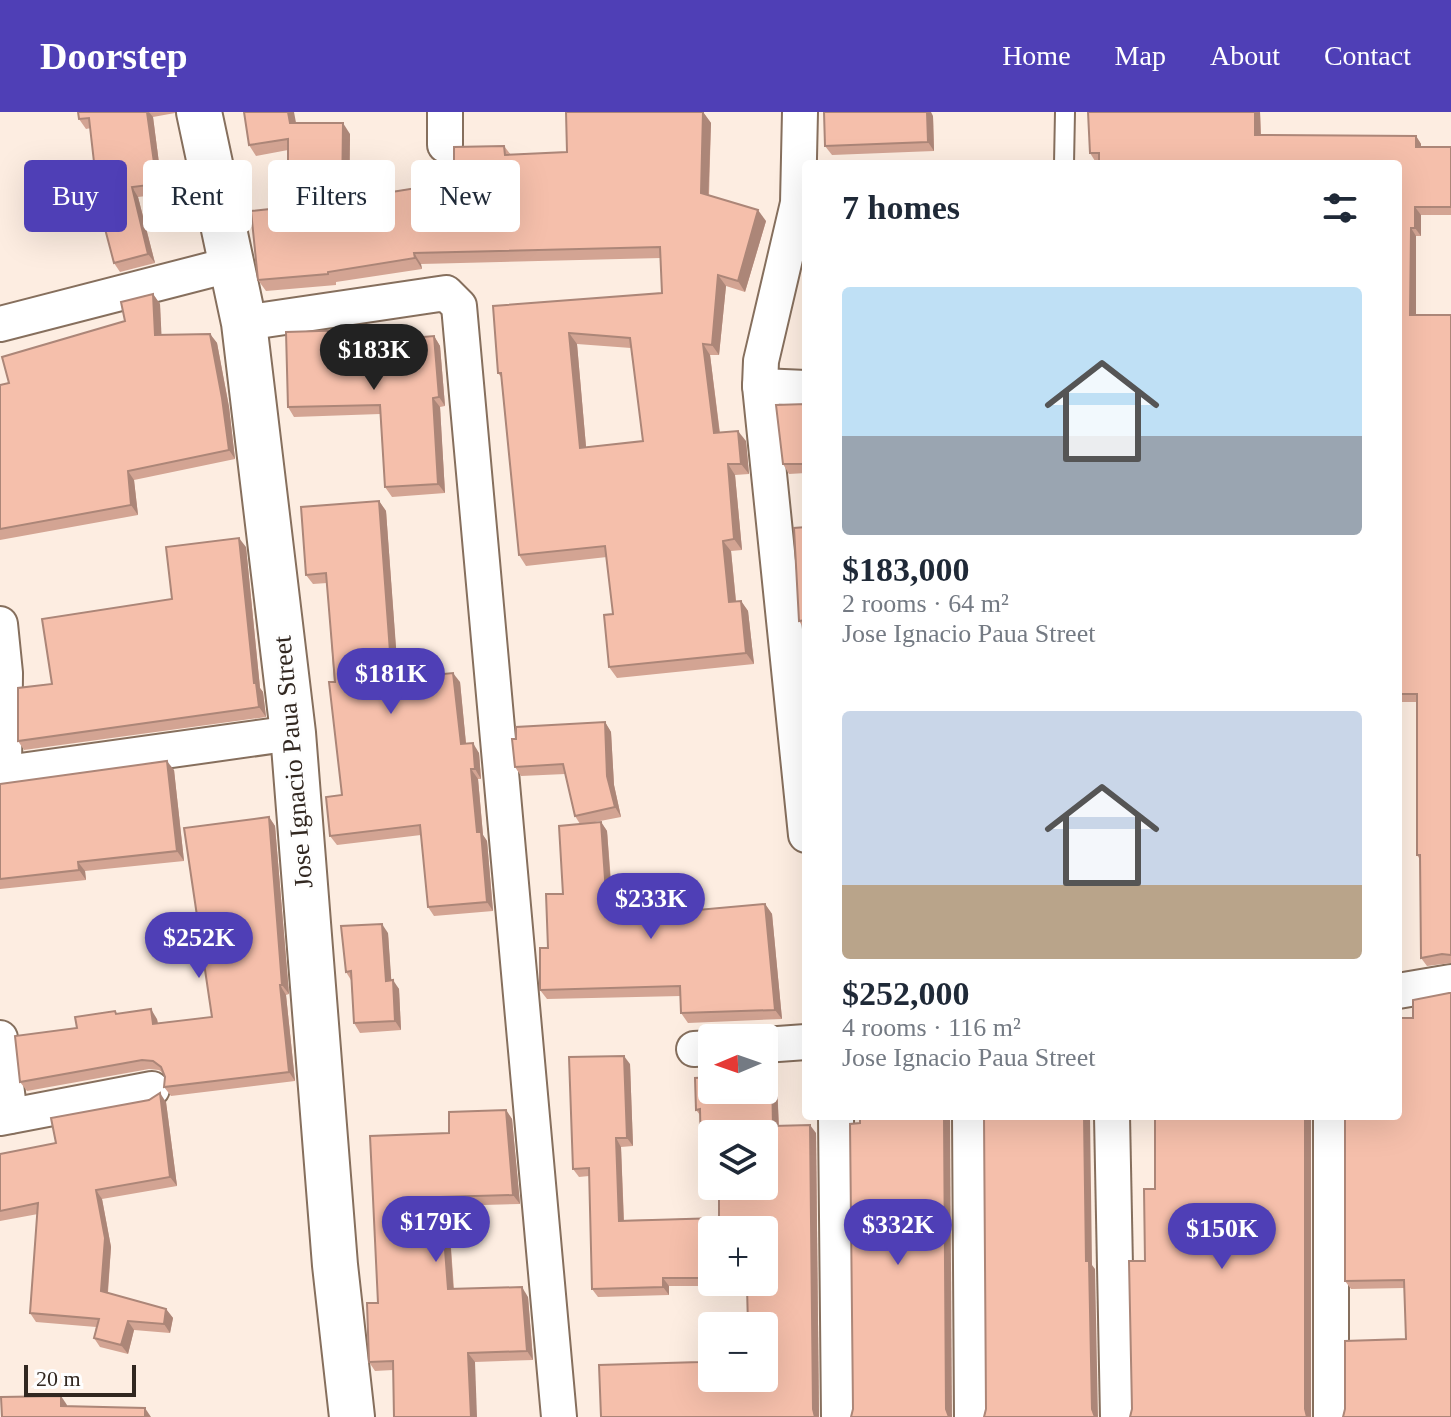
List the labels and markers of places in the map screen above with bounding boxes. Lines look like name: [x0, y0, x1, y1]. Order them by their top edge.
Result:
pin: $183K: [318, 324, 430, 392]
pin: $181K: [335, 648, 447, 716]
pin: $233K: [595, 873, 707, 941]
pin: $252K: [143, 912, 255, 980]
pin: $179K: [380, 1196, 492, 1264]
pin: $332K: [842, 1199, 954, 1267]
pin: $150K: [1166, 1203, 1278, 1271]

